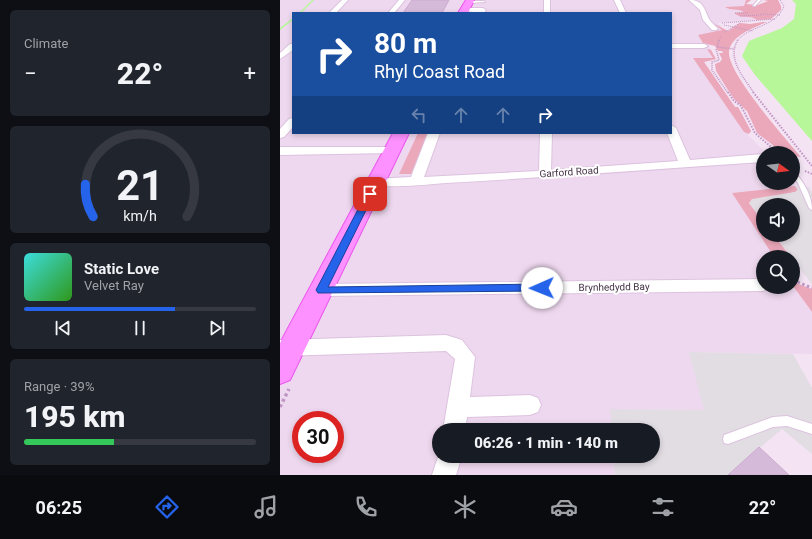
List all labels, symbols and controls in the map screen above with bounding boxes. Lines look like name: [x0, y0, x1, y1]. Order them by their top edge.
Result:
text: 80 m: [374, 27, 437, 60]
icon: right: [308, 28, 360, 80]
text: Climate: [24, 36, 68, 51]
text: 22°: [117, 56, 163, 91]
text: −: [24, 61, 37, 86]
text: +: [244, 61, 256, 86]
text: Rhyl Coast Road: [374, 61, 505, 82]
icon: left: [408, 104, 430, 126]
icon: ahead: [450, 104, 472, 126]
icon: ahead: [492, 104, 514, 126]
icon: right: [534, 104, 556, 126]
north arrow: [756, 146, 800, 190]
map controls: [756, 146, 800, 294]
text: 21: [116, 161, 164, 210]
street label: Garford Road: [539, 164, 599, 180]
pin: [353, 177, 387, 211]
icon: arrive: [359, 183, 381, 205]
button: sound: [756, 198, 800, 242]
text: km/h: [123, 208, 157, 224]
button: search: [756, 250, 800, 294]
text: Static Love: [84, 260, 159, 278]
position arrow: [521, 267, 563, 309]
text: Velvet Ray: [84, 278, 144, 293]
street label: Brynhedydd Bay: [578, 281, 650, 293]
icon: previous: [52, 317, 74, 339]
icon: pause: [129, 317, 151, 339]
icon: next: [206, 317, 228, 339]
text: Range · 39%: [24, 379, 94, 394]
text: 195 km: [24, 399, 126, 434]
speed limit sign: 30: [292, 411, 344, 463]
text: 06:26 · 1 min · 140 m: [474, 434, 618, 452]
icon: directions: [153, 493, 181, 521]
icon: music: [252, 493, 280, 521]
icon: phone: [352, 493, 380, 521]
icon: climate: [451, 493, 479, 521]
icon: car: [550, 493, 578, 521]
icon: filters: [649, 493, 677, 521]
text: 06:25: [36, 497, 82, 518]
text: 22°: [749, 497, 776, 518]

